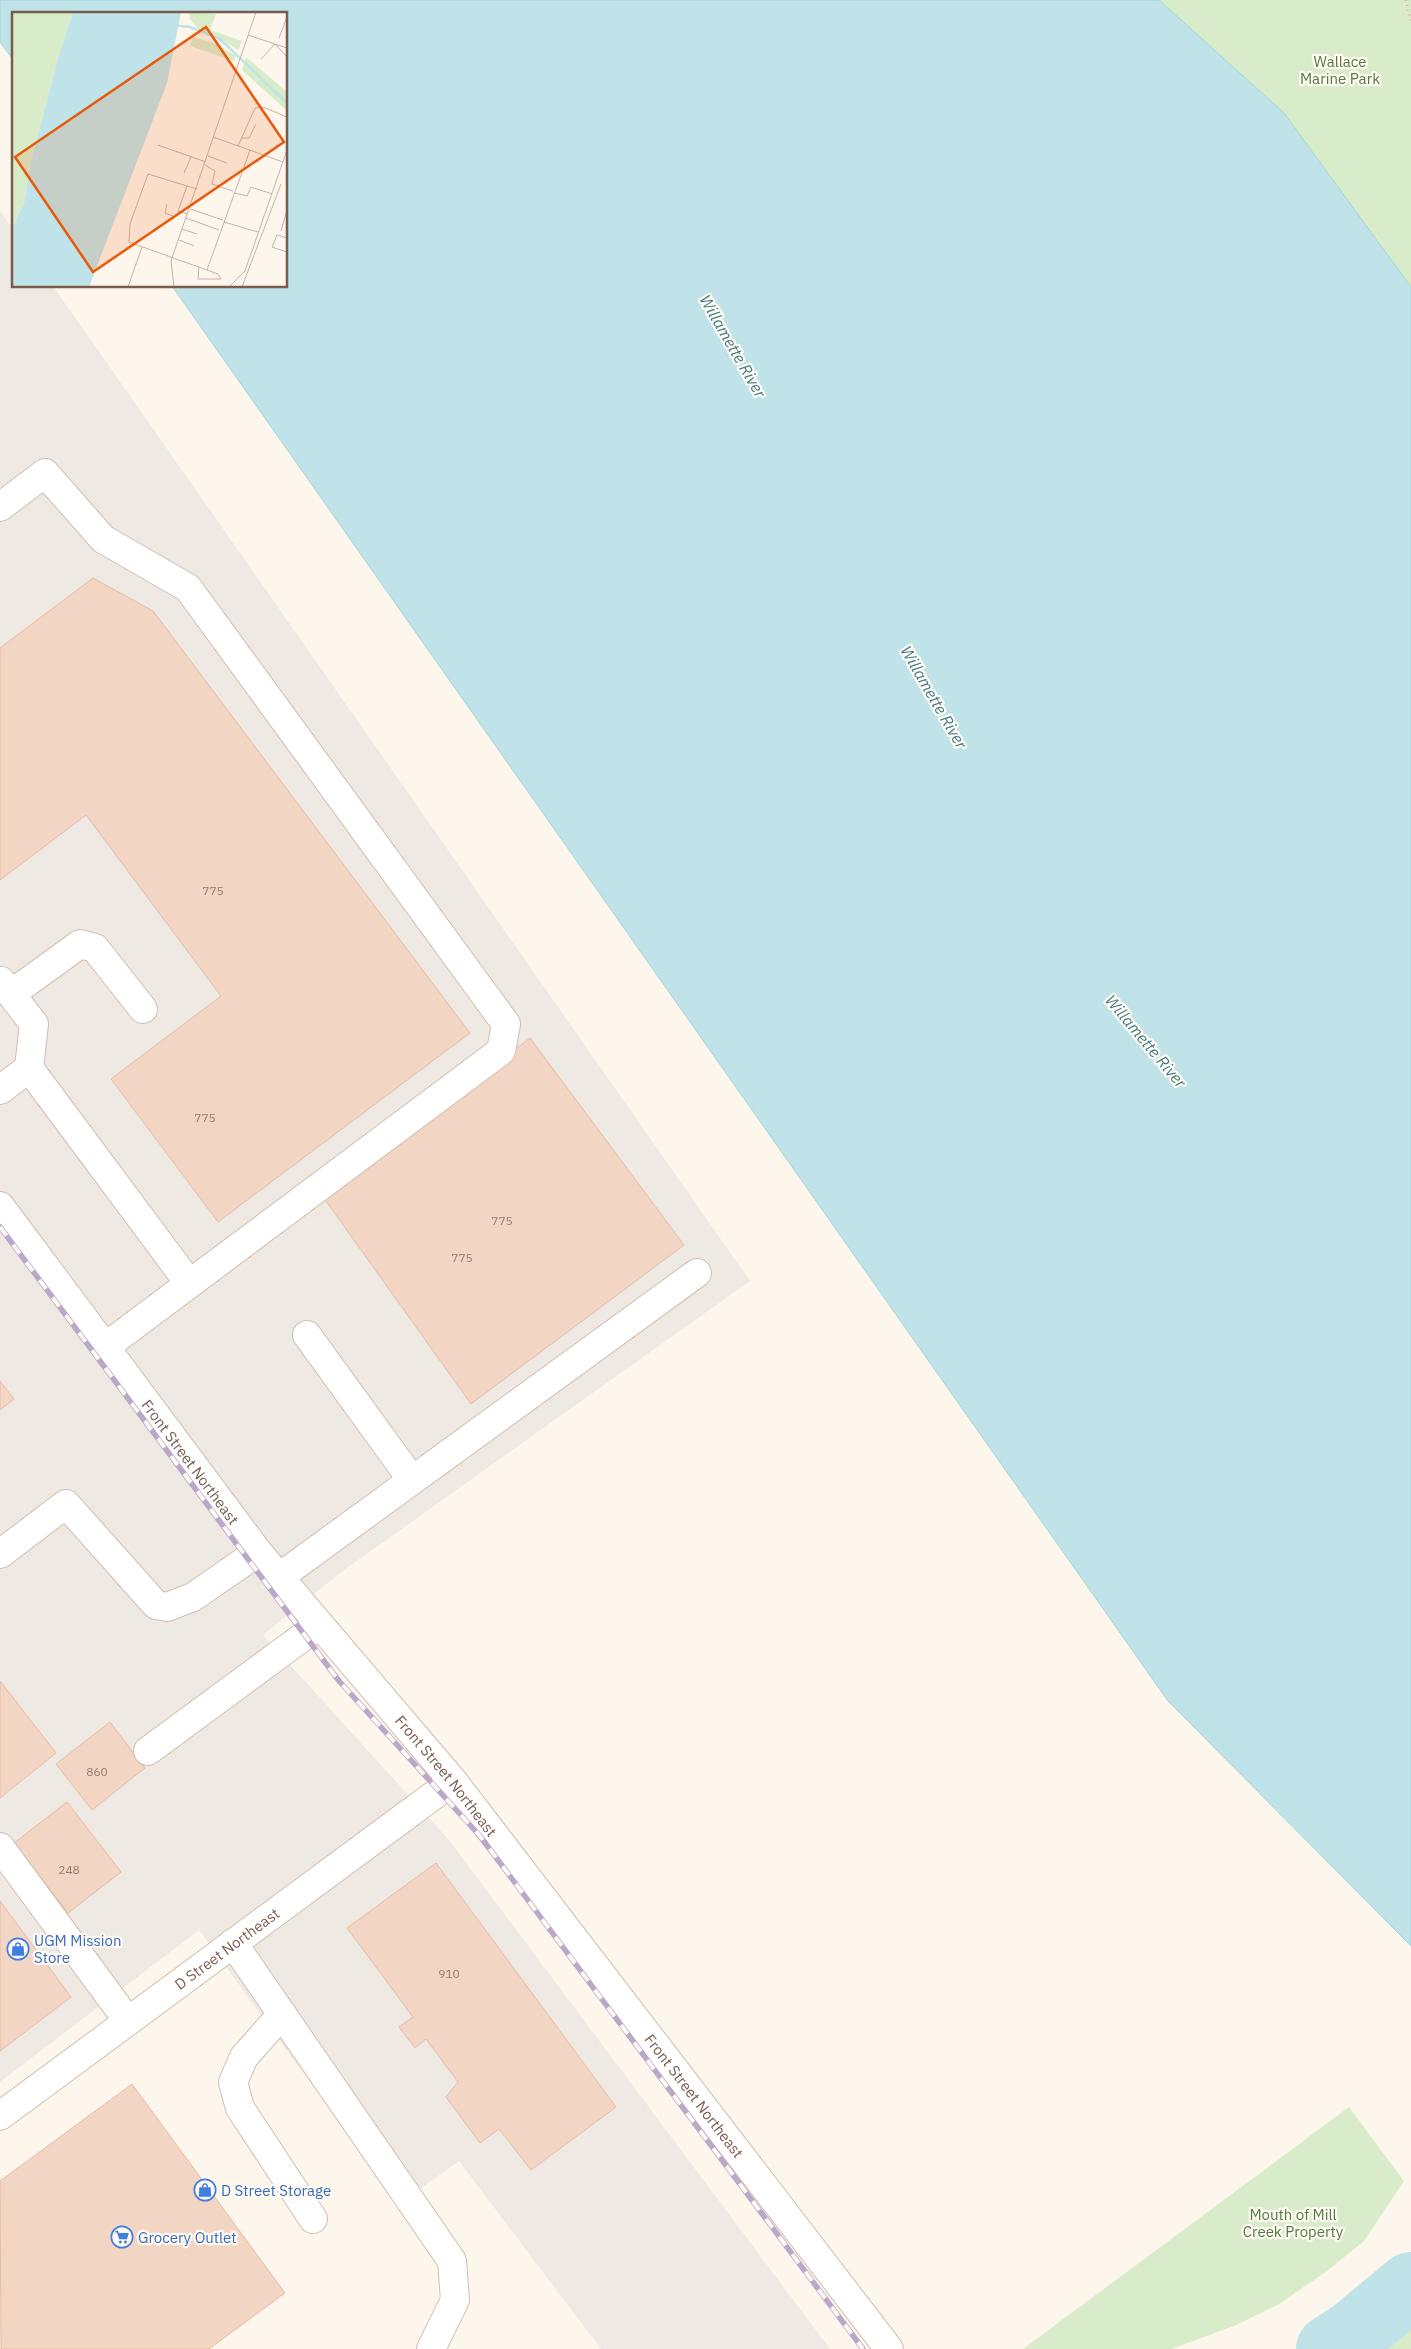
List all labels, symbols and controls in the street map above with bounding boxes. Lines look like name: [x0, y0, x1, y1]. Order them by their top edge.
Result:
inset map: [12, 12, 288, 288]
park label: Wallace Marine Park: [1300, 52, 1380, 88]
water label: Willamette River: [696, 291, 771, 402]
water label: Willamette River: [897, 642, 972, 753]
house number: 775: [202, 883, 224, 898]
water label: Willamette River: [1101, 990, 1191, 1092]
house number: 775: [194, 1110, 216, 1125]
house number: 775: [491, 1213, 513, 1228]
house number: 775: [451, 1250, 473, 1265]
street label: Front Street Northeast: [138, 1395, 243, 1528]
street label: Front Street Northeast: [391, 1711, 501, 1840]
house number: 860: [86, 1764, 108, 1779]
house number: 248: [58, 1862, 80, 1877]
street label: D Street Northeast: [171, 1903, 283, 1993]
place label: UGM Mission Store: [34, 1931, 121, 1967]
shop icon: UGM Mission Store: [6, 1937, 30, 1961]
house number: 910: [438, 1966, 460, 1981]
street label: Front Street Northeast: [641, 2030, 748, 2161]
shop icon: D Street Storage: [193, 2178, 217, 2202]
place label: D Street Storage: [221, 2181, 331, 2200]
park label: Mouth of Mill Creek Property: [1243, 2205, 1344, 2241]
supermarket icon: Grocery Outlet: [110, 2225, 134, 2249]
place label: Grocery Outlet: [138, 2228, 237, 2247]

